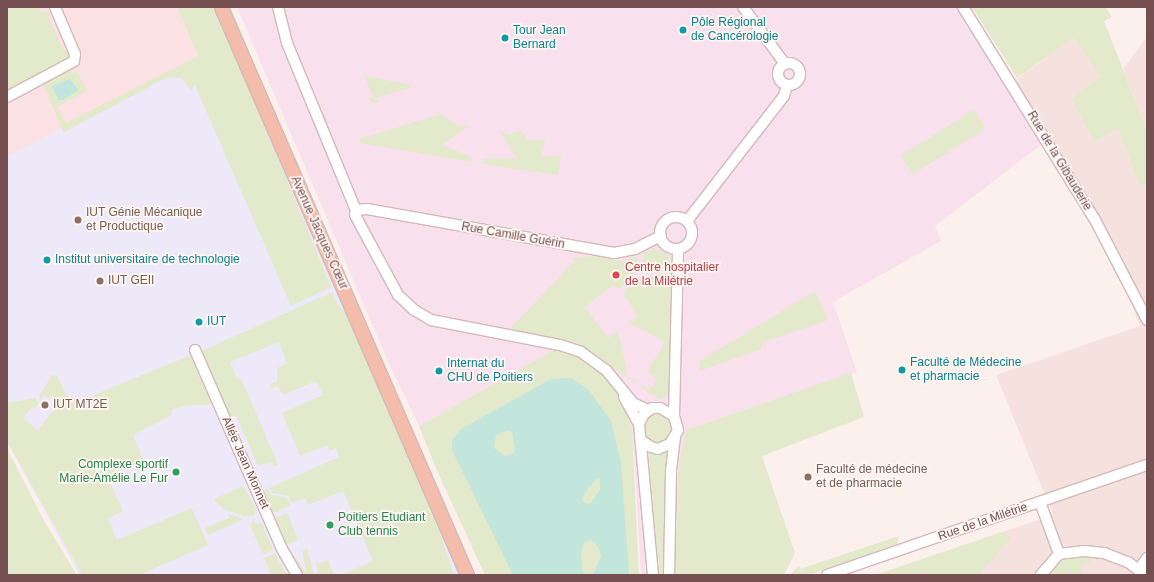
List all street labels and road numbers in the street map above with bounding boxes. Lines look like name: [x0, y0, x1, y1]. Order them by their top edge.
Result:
street label: Rue de la Gibauderie: [1024, 109, 1094, 213]
street label: Avenue Jacques Cœur: [288, 174, 350, 292]
street label: Rue Camille Guérin: [460, 220, 566, 252]
street label: Allée Jean Monnet: [218, 415, 272, 511]
street label: Rue de la Milétrie: [937, 500, 1029, 544]

